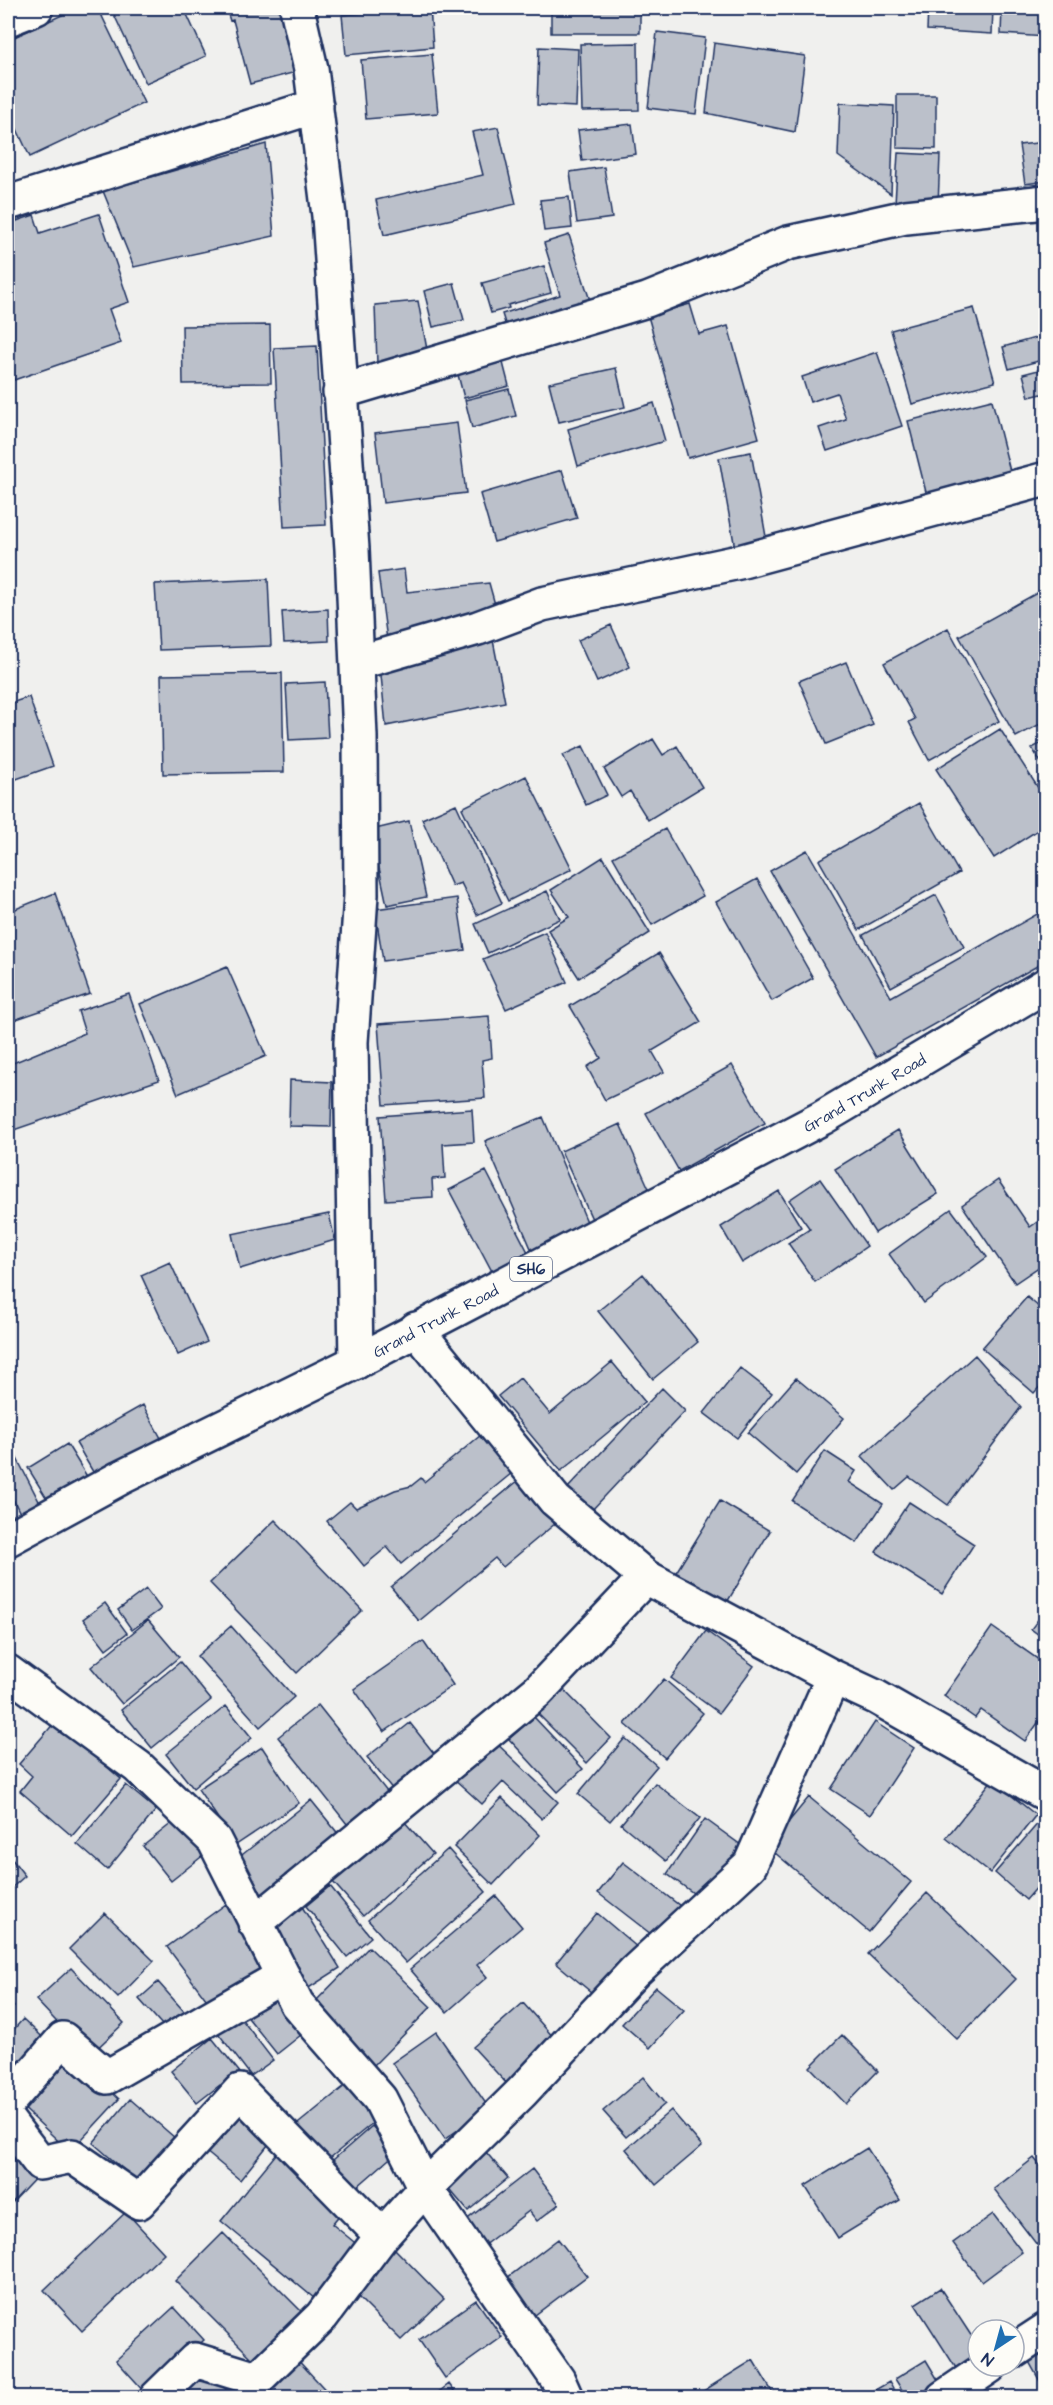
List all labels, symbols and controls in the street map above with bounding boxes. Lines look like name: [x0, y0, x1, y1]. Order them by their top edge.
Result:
street label: Grand Trunk Road: [800, 1049, 930, 1138]
road number: SH6: [510, 1257, 552, 1281]
street label: Grand Trunk Road: [369, 1279, 502, 1363]
north arrow: [966, 2318, 1026, 2378]
text: N: [977, 2347, 998, 2371]

